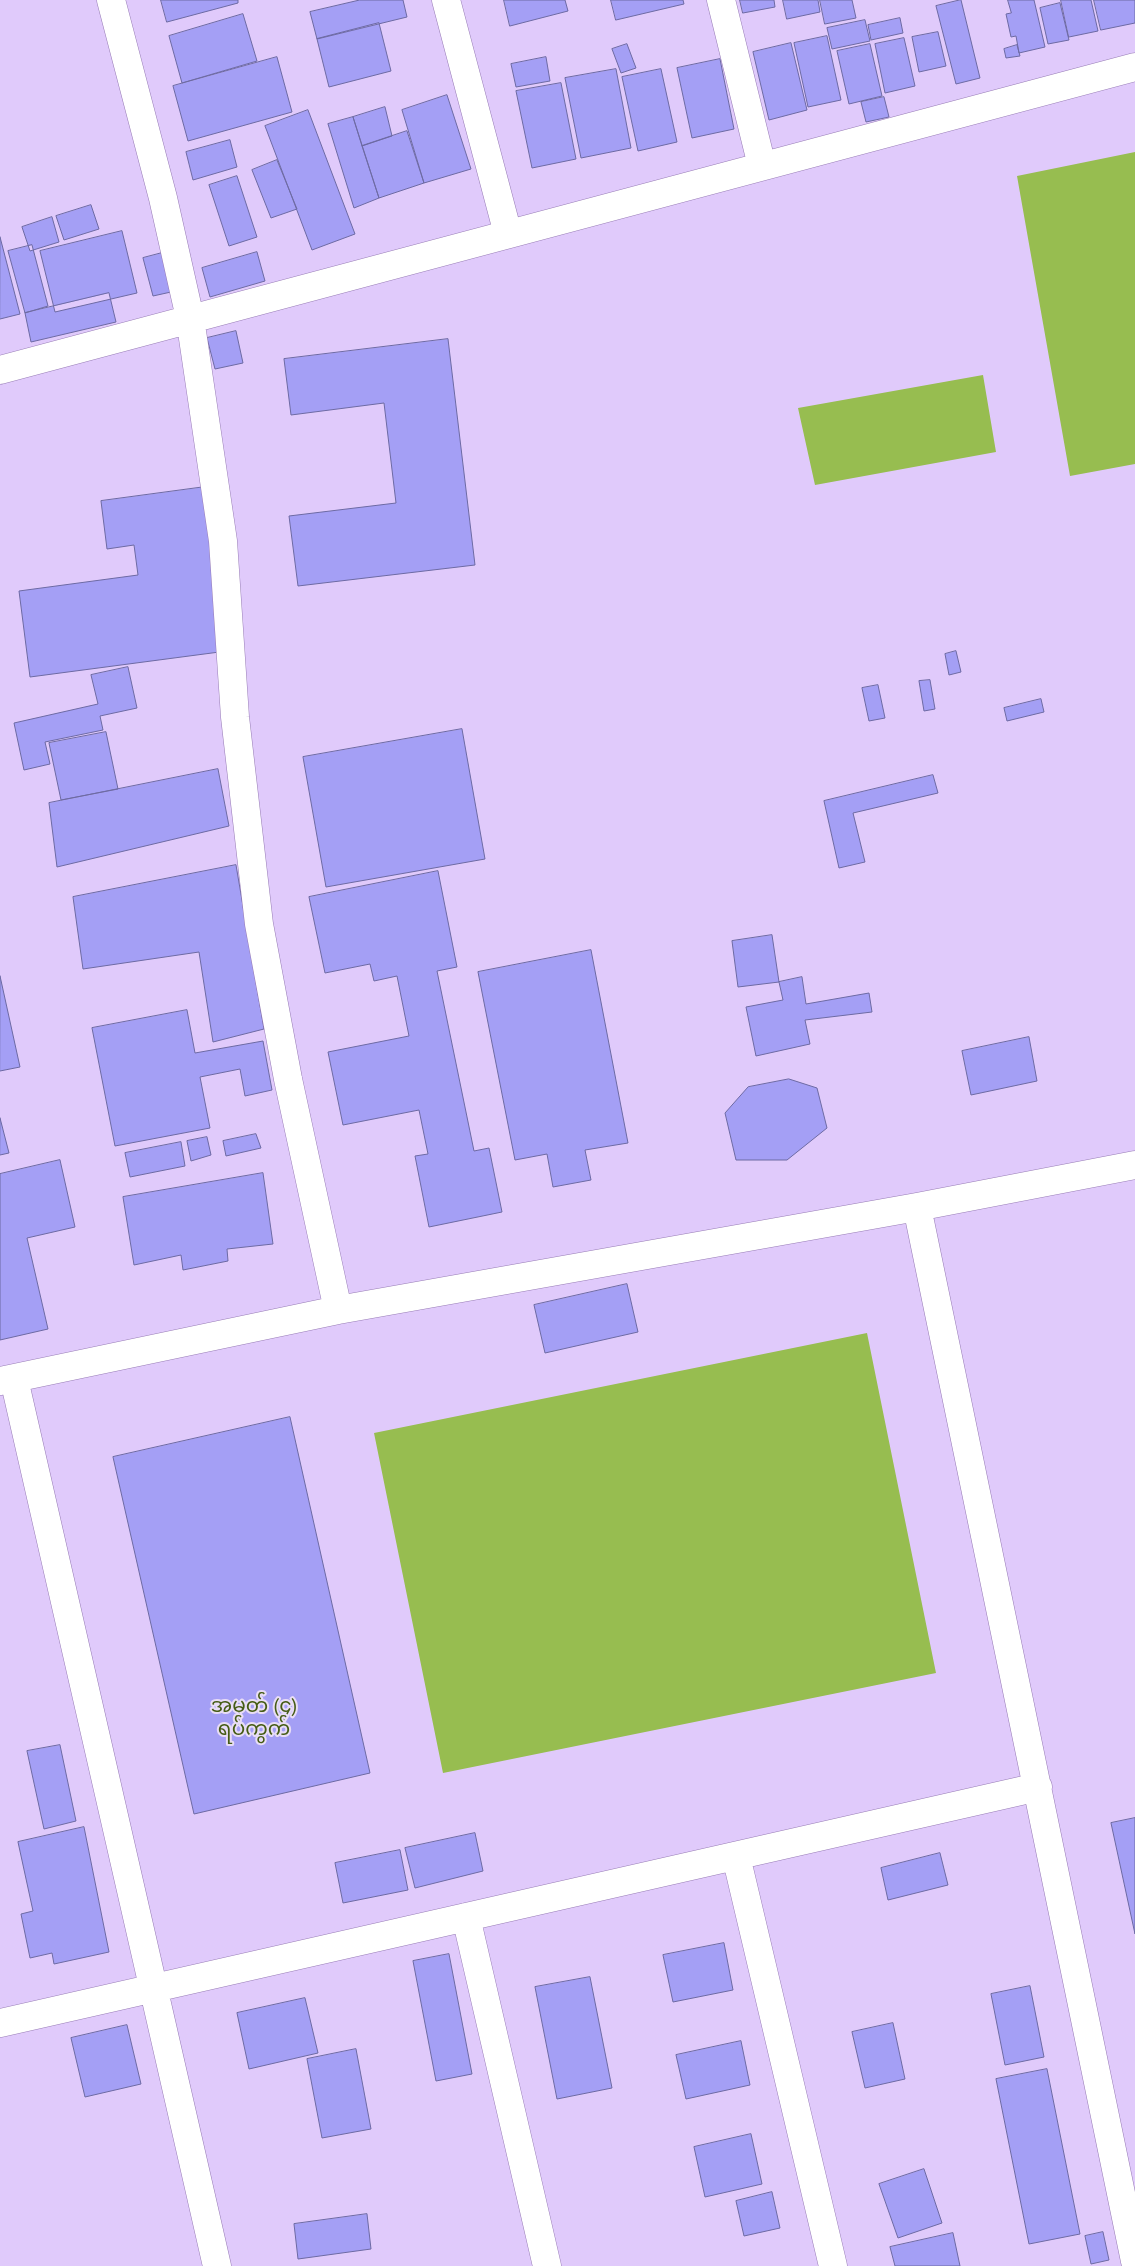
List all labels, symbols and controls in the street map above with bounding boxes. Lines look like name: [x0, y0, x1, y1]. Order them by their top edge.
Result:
district label: အမှတ် (၄) ရပ်ကွက်: [211, 1694, 297, 1741]

